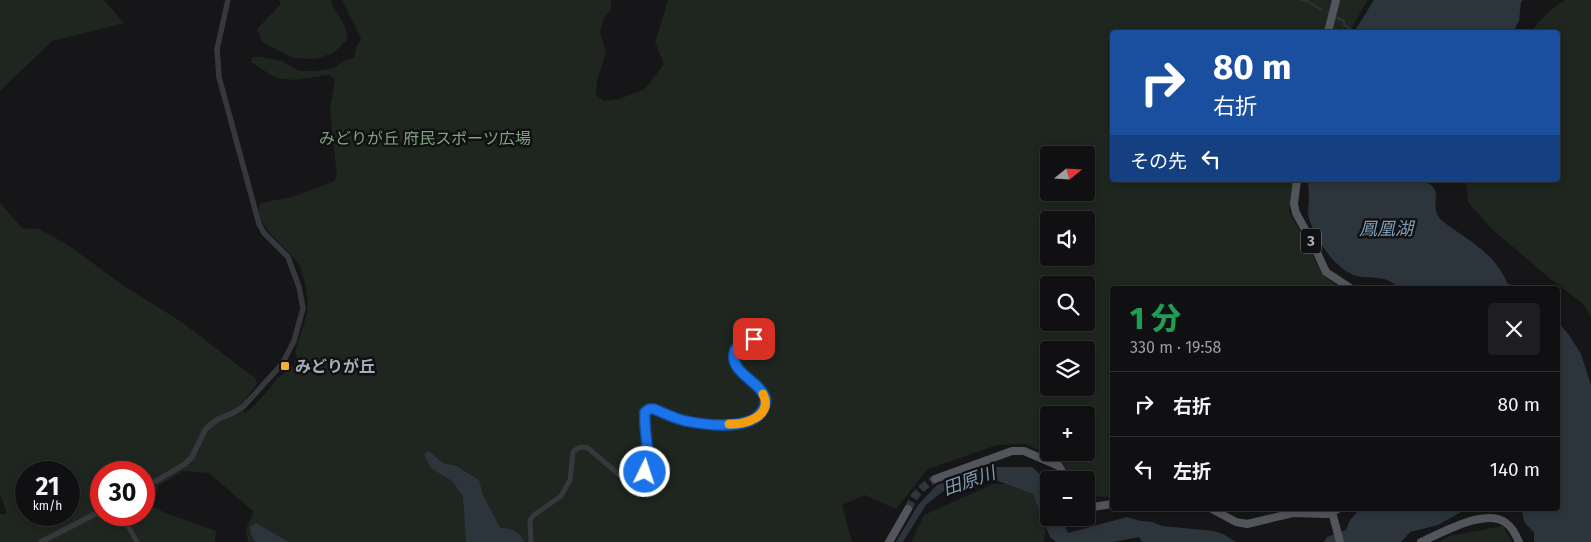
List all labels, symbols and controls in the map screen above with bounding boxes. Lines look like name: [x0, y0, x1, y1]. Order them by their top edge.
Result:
text: 80 m: [1213, 46, 1292, 88]
icon: right: [1130, 50, 1195, 115]
text: 右折: [1213, 93, 1257, 120]
park label: みどりが丘 府民スポーツ広場: [319, 129, 531, 148]
icon: left: [1197, 145, 1225, 173]
north arrow: [1040, 146, 1095, 201]
map controls: [1040, 146, 1095, 526]
text: その先: [1130, 150, 1187, 173]
button: sound: [1040, 211, 1095, 266]
water label: 鳳凰湖: [1359, 218, 1416, 240]
road number: 3: [1301, 228, 1321, 254]
button: search: [1040, 276, 1095, 331]
text: 1 分: [1130, 301, 1181, 337]
button: close: [1488, 303, 1540, 355]
pin: [733, 318, 775, 360]
icon: arrive: [740, 325, 768, 353]
text: 330 m · 19:58: [1130, 338, 1221, 357]
button: layers: [1040, 341, 1095, 396]
place label: みどりが丘: [295, 357, 375, 376]
marker: みどりが丘: [279, 360, 291, 372]
icon: right: [1130, 390, 1158, 418]
text: 80 m: [1498, 393, 1540, 416]
text: 右折: [1173, 395, 1211, 418]
button: +: [1040, 406, 1095, 461]
position arrow: [618, 445, 670, 497]
icon: left: [1130, 455, 1158, 483]
text: 140 m: [1490, 458, 1540, 481]
text: 左折: [1173, 460, 1211, 483]
speed limit sign: 30: [90, 461, 155, 526]
water label: 田原川: [940, 461, 1000, 500]
button: −: [1040, 471, 1095, 526]
text: 21: [36, 472, 59, 502]
text: km/h: [33, 499, 62, 513]

